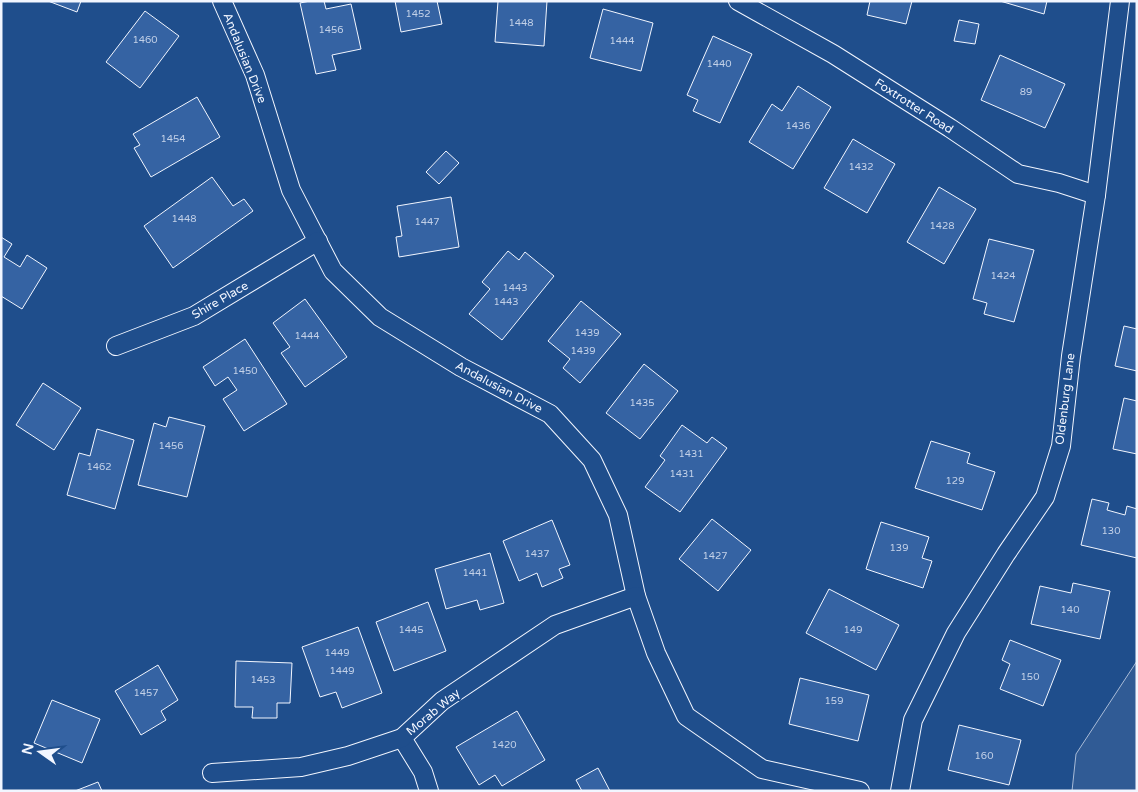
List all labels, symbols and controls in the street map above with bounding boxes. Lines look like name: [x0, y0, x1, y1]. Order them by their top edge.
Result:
house number: 1452: [405, 8, 431, 20]
street label: Andalusian Drive: [220, 11, 270, 105]
house number: 1448: [508, 17, 534, 29]
house number: 1456: [318, 24, 344, 36]
house number: 1460: [132, 34, 158, 46]
house number: 1444: [609, 35, 635, 47]
house number: 1440: [706, 58, 732, 70]
street label: Foxtrotter Road: [872, 75, 956, 137]
house number: 89: [1020, 86, 1032, 98]
house number: 1436: [785, 120, 811, 132]
house number: 1454: [160, 133, 186, 145]
house number: 1432: [848, 161, 874, 173]
house number: 1448: [171, 213, 197, 225]
house number: 1447: [414, 216, 440, 228]
house number: 1428: [929, 220, 955, 232]
house number: 1424: [990, 270, 1016, 282]
street label: Shire Place: [189, 278, 251, 322]
house number: 1443: [502, 282, 528, 294]
house number: 1443: [493, 296, 519, 308]
house number: 1439: [574, 327, 600, 339]
house number: 1444: [294, 330, 320, 342]
house number: 1439: [570, 345, 596, 357]
street label: Oldenburg Lane: [1052, 352, 1078, 446]
street label: Andalusian Drive: [453, 358, 545, 416]
house number: 1450: [232, 365, 258, 377]
house number: 1435: [629, 397, 655, 409]
house number: 1456: [158, 440, 184, 452]
house number: 1431: [678, 448, 704, 460]
house number: 1462: [86, 461, 112, 473]
house number: 1431: [669, 468, 695, 480]
house number: 129: [946, 475, 964, 487]
house number: 130: [1102, 525, 1120, 537]
house number: 139: [890, 542, 908, 554]
house number: 1437: [524, 548, 550, 560]
house number: 1427: [702, 550, 728, 562]
house number: 1441: [462, 567, 488, 579]
house number: 140: [1061, 604, 1079, 616]
house number: 1445: [398, 624, 424, 636]
house number: 149: [844, 624, 862, 636]
house number: 1449: [324, 647, 350, 659]
house number: 1449: [329, 665, 355, 677]
house number: 150: [1021, 671, 1039, 683]
house number: 1453: [250, 674, 276, 686]
street label: Morab Way: [403, 685, 463, 738]
house number: 1457: [133, 687, 159, 699]
house number: 159: [825, 695, 843, 707]
north arrow: [15, 727, 65, 777]
house number: 1420: [491, 739, 517, 751]
text: N: [18, 741, 37, 756]
house number: 160: [975, 750, 993, 762]

